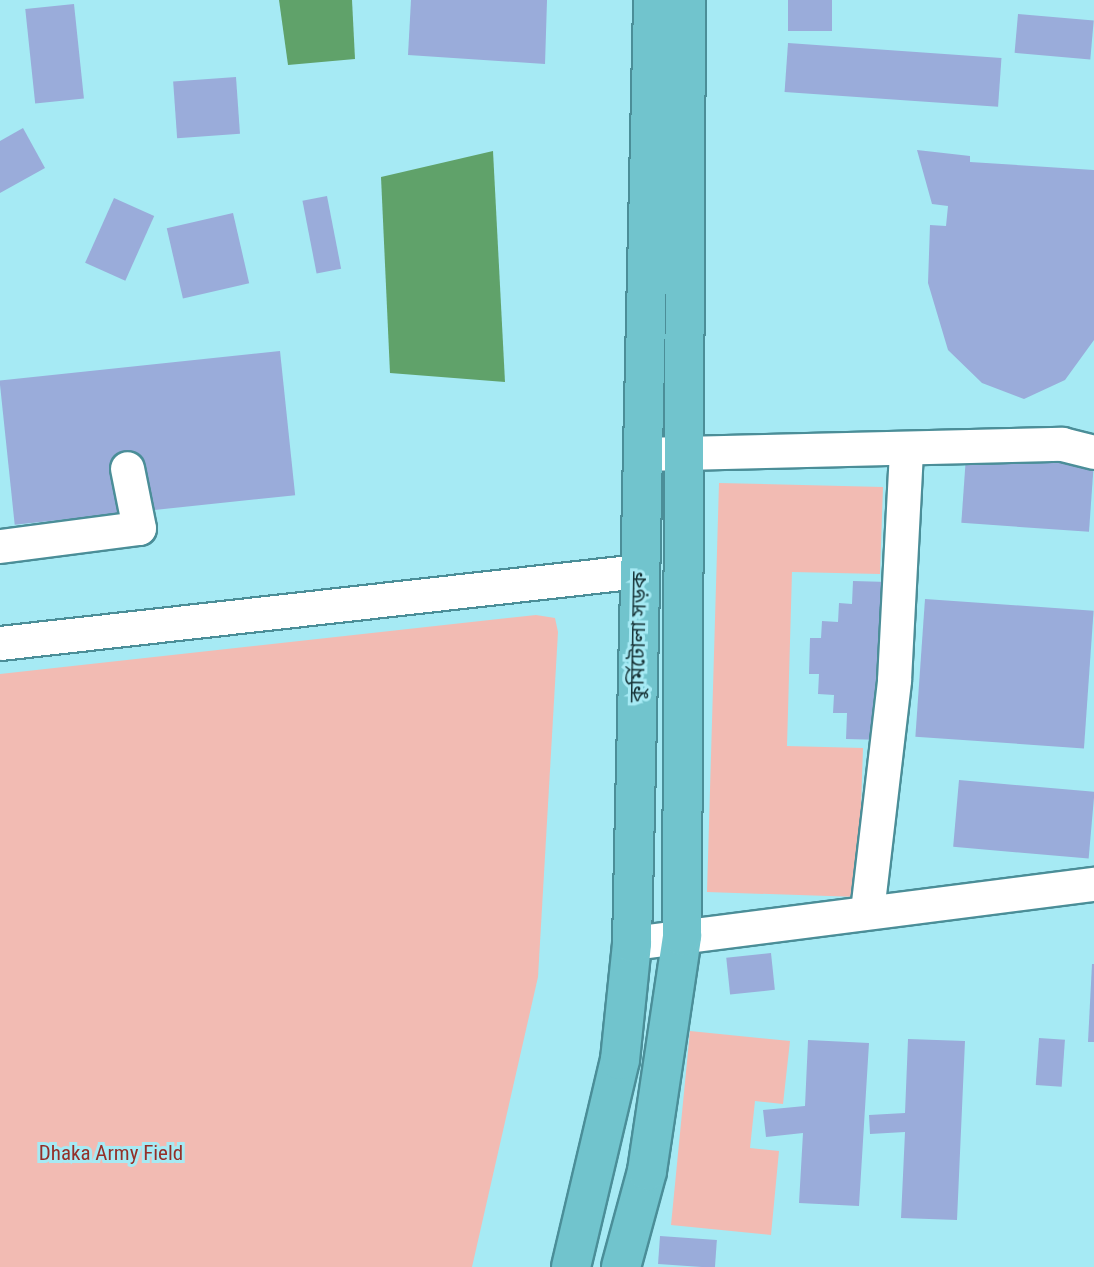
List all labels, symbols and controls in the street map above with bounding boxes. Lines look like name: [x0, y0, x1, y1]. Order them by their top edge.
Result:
street label: কুর্মিটোলা সড়ক: [624, 571, 652, 703]
park label: Dhaka Army Field: [39, 1140, 183, 1166]

